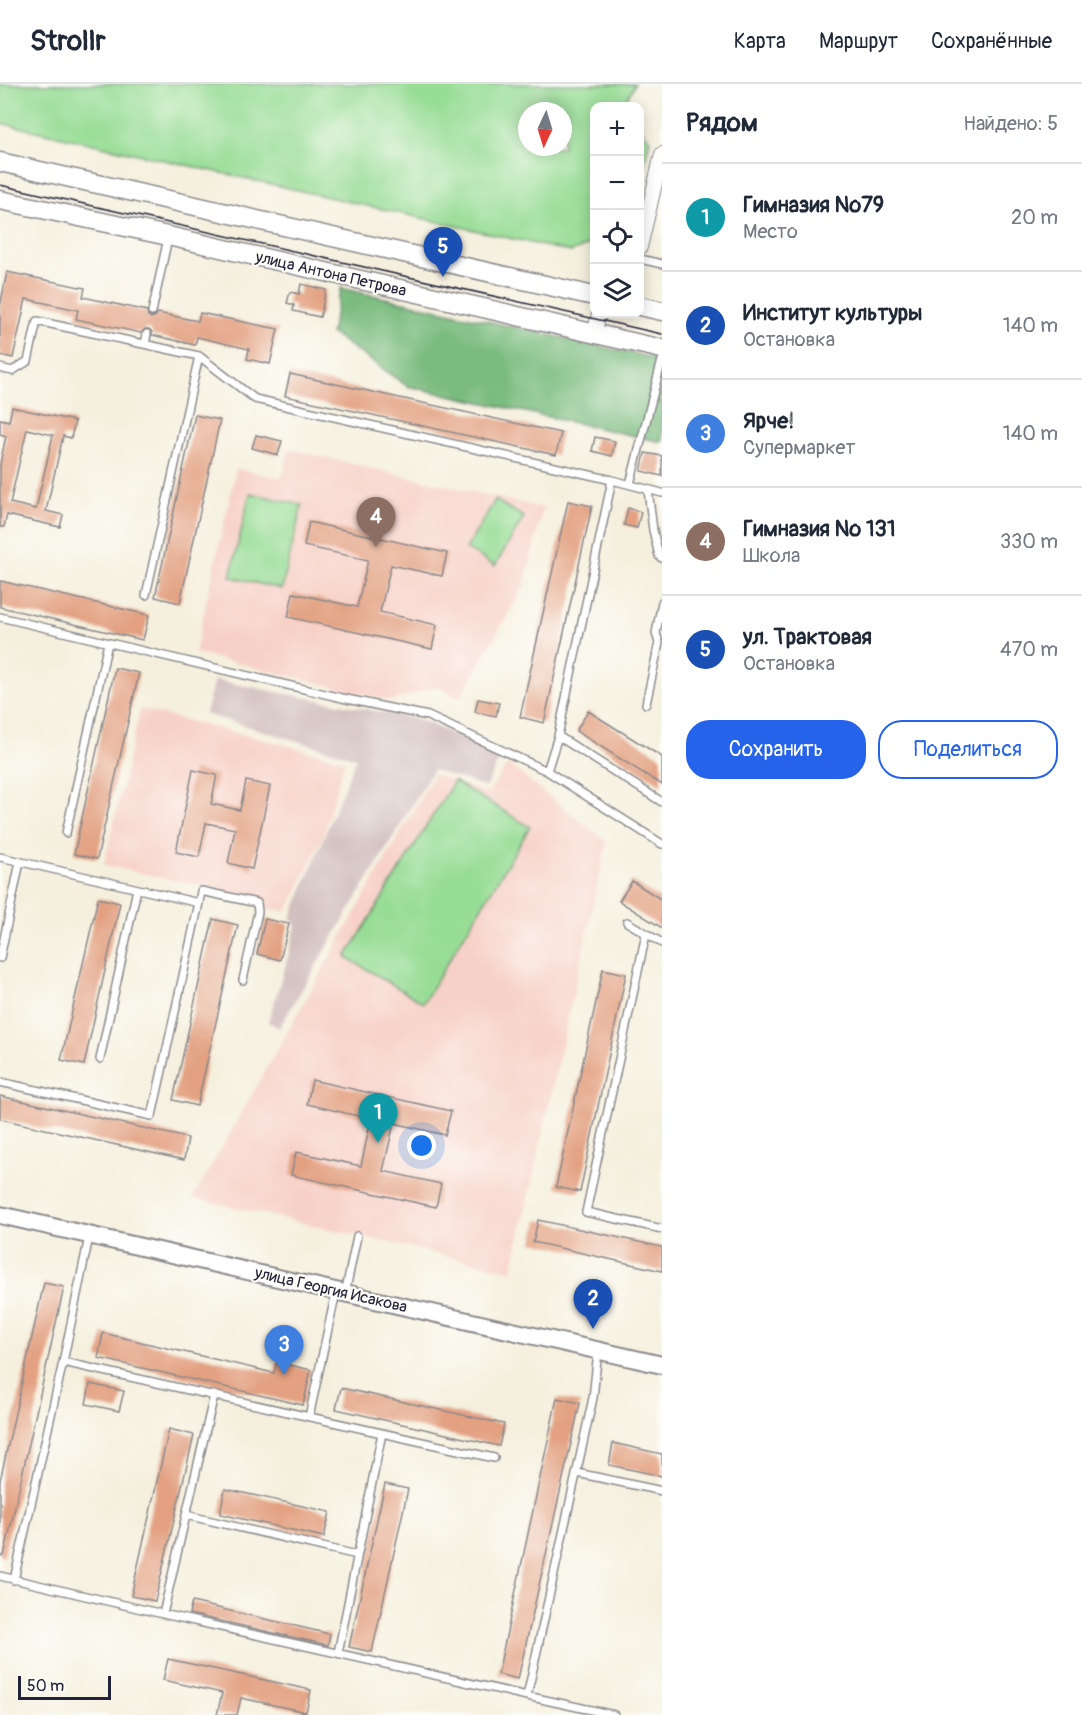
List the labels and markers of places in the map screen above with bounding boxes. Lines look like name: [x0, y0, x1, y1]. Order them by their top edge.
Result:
pin: 5: [424, 228, 462, 277]
pin: 4: [356, 498, 395, 547]
pin: 1: [358, 1094, 398, 1143]
pin: 2: [574, 1280, 612, 1329]
pin: 3: [264, 1326, 304, 1375]

